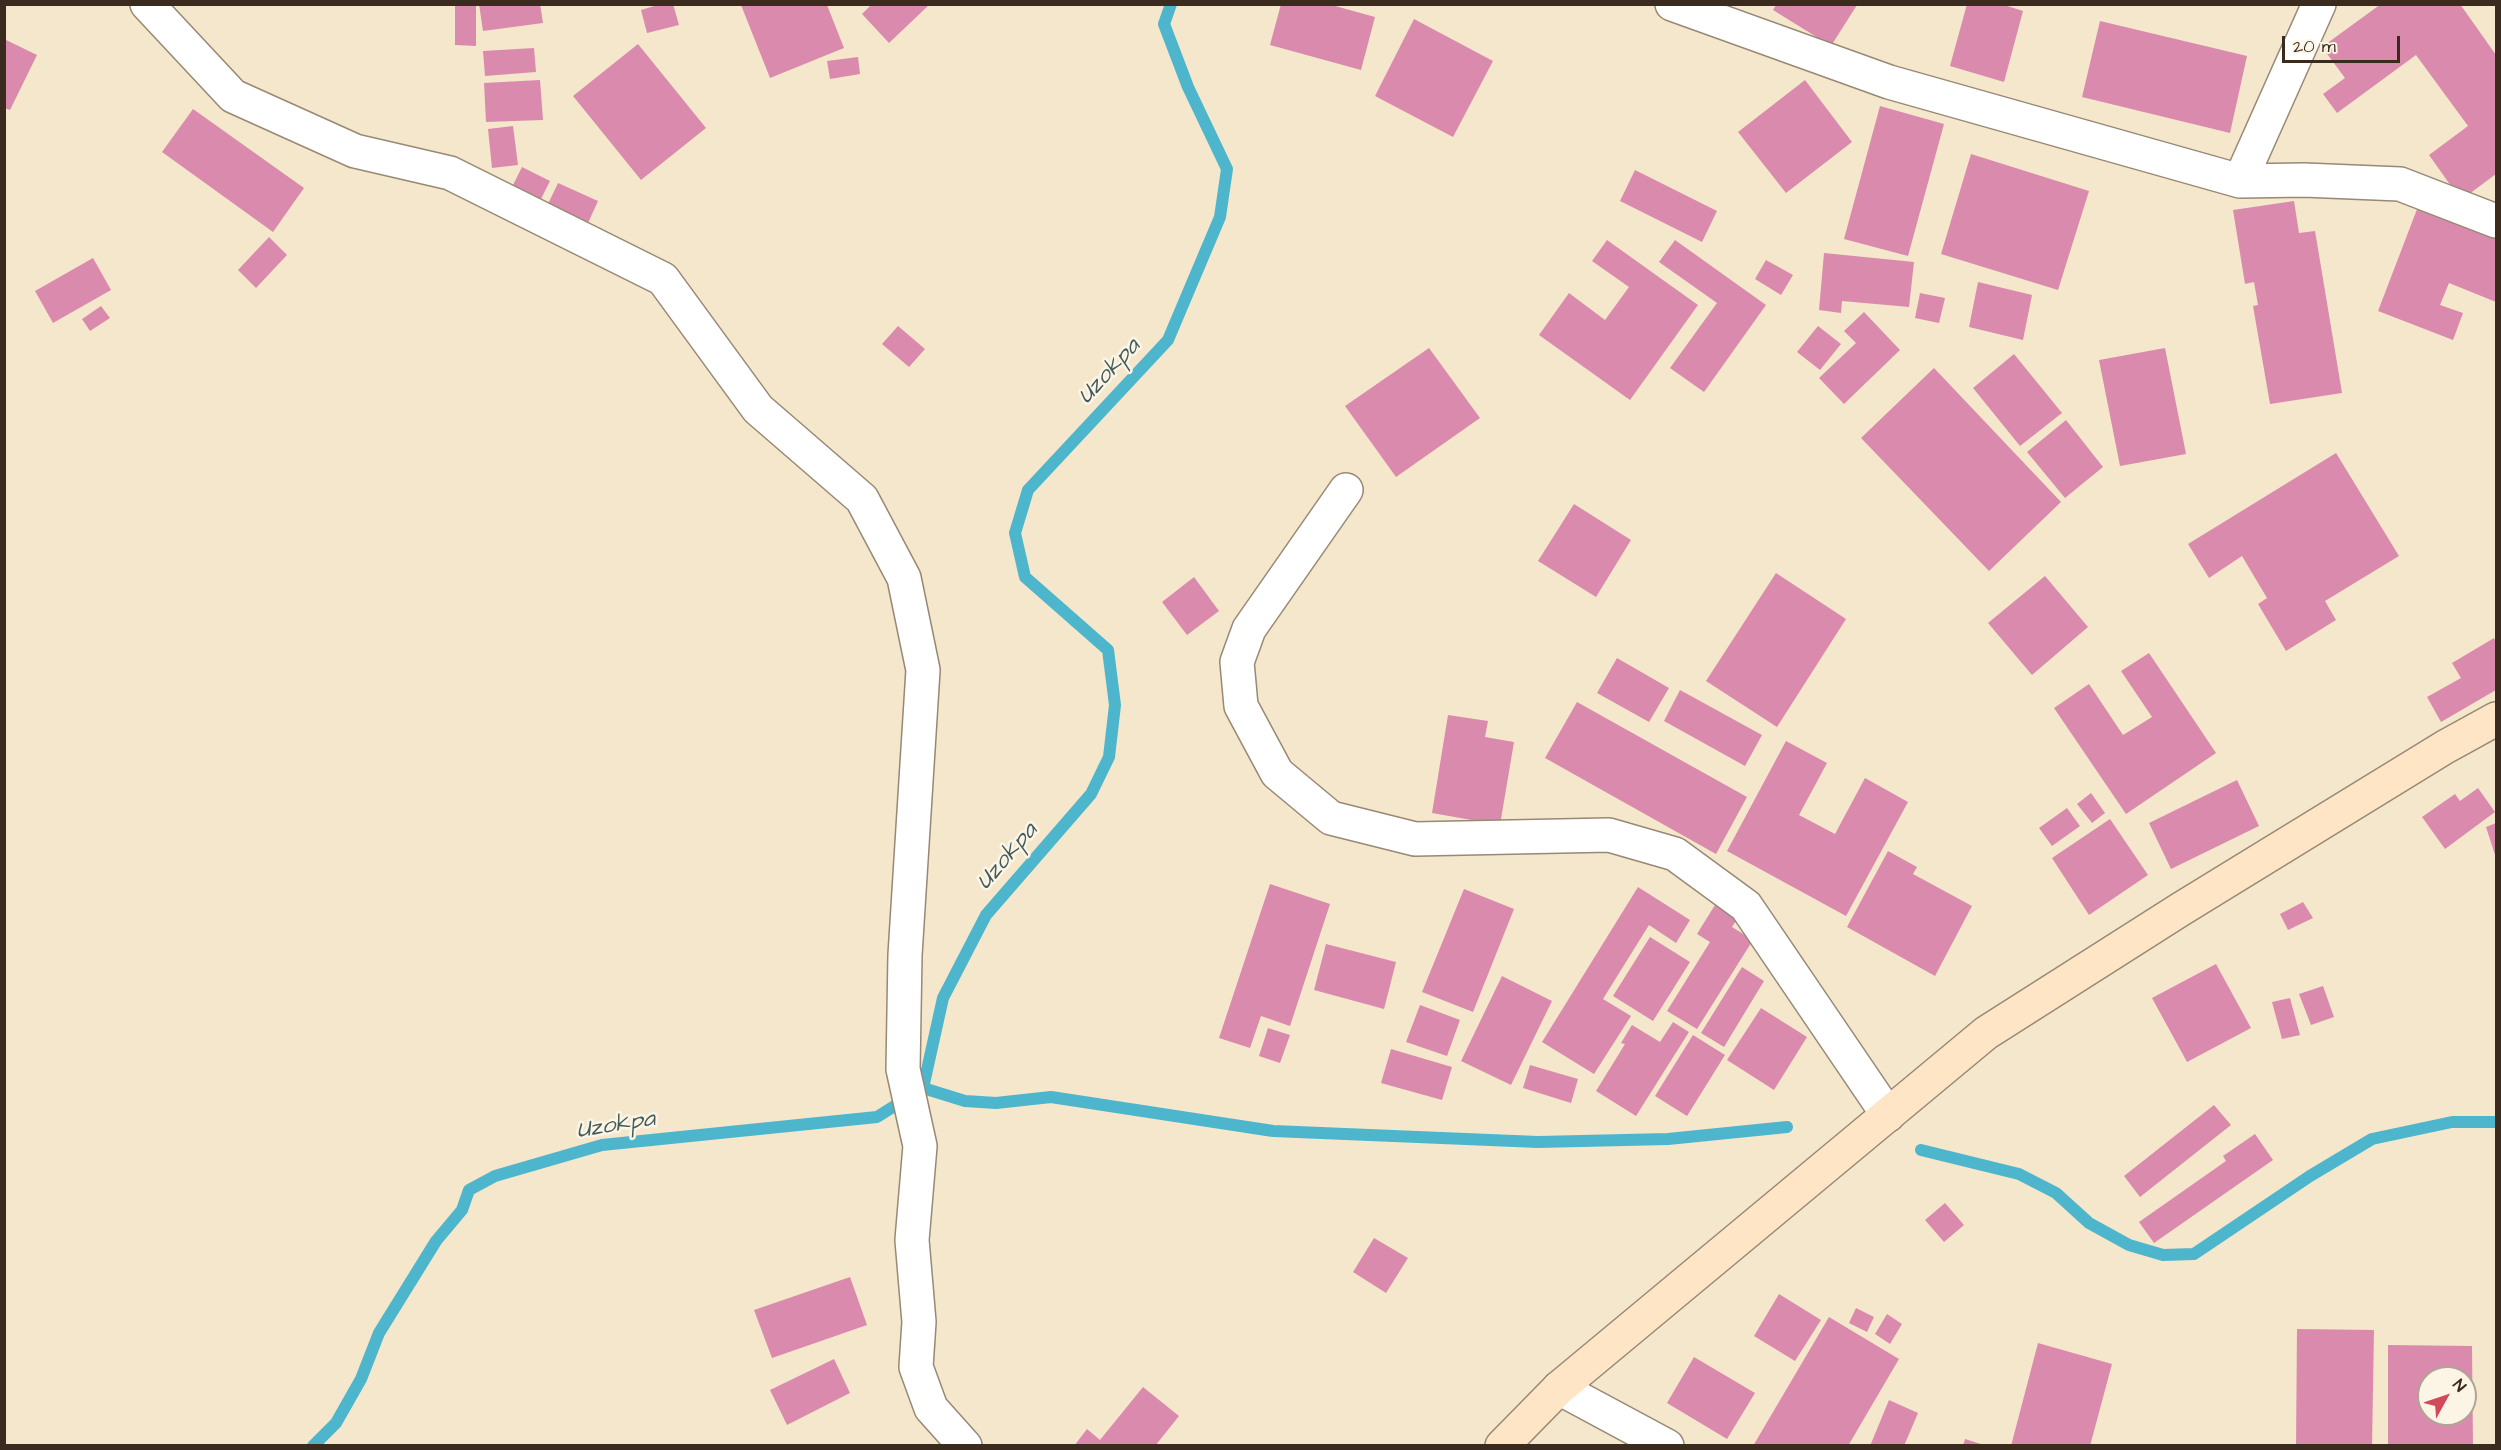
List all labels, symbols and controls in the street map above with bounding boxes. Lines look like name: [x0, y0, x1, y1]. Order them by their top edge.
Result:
scale bar: [2285, 24, 2404, 62]
text: 20 m: [2293, 34, 2336, 59]
water label: Uzokpa: [1072, 333, 1148, 411]
water label: Uzokpa: [971, 818, 1045, 896]
water label: Uzokpa: [575, 1106, 657, 1146]
north arrow: [2417, 1366, 2477, 1426]
text: N: [2448, 1375, 2471, 1397]

